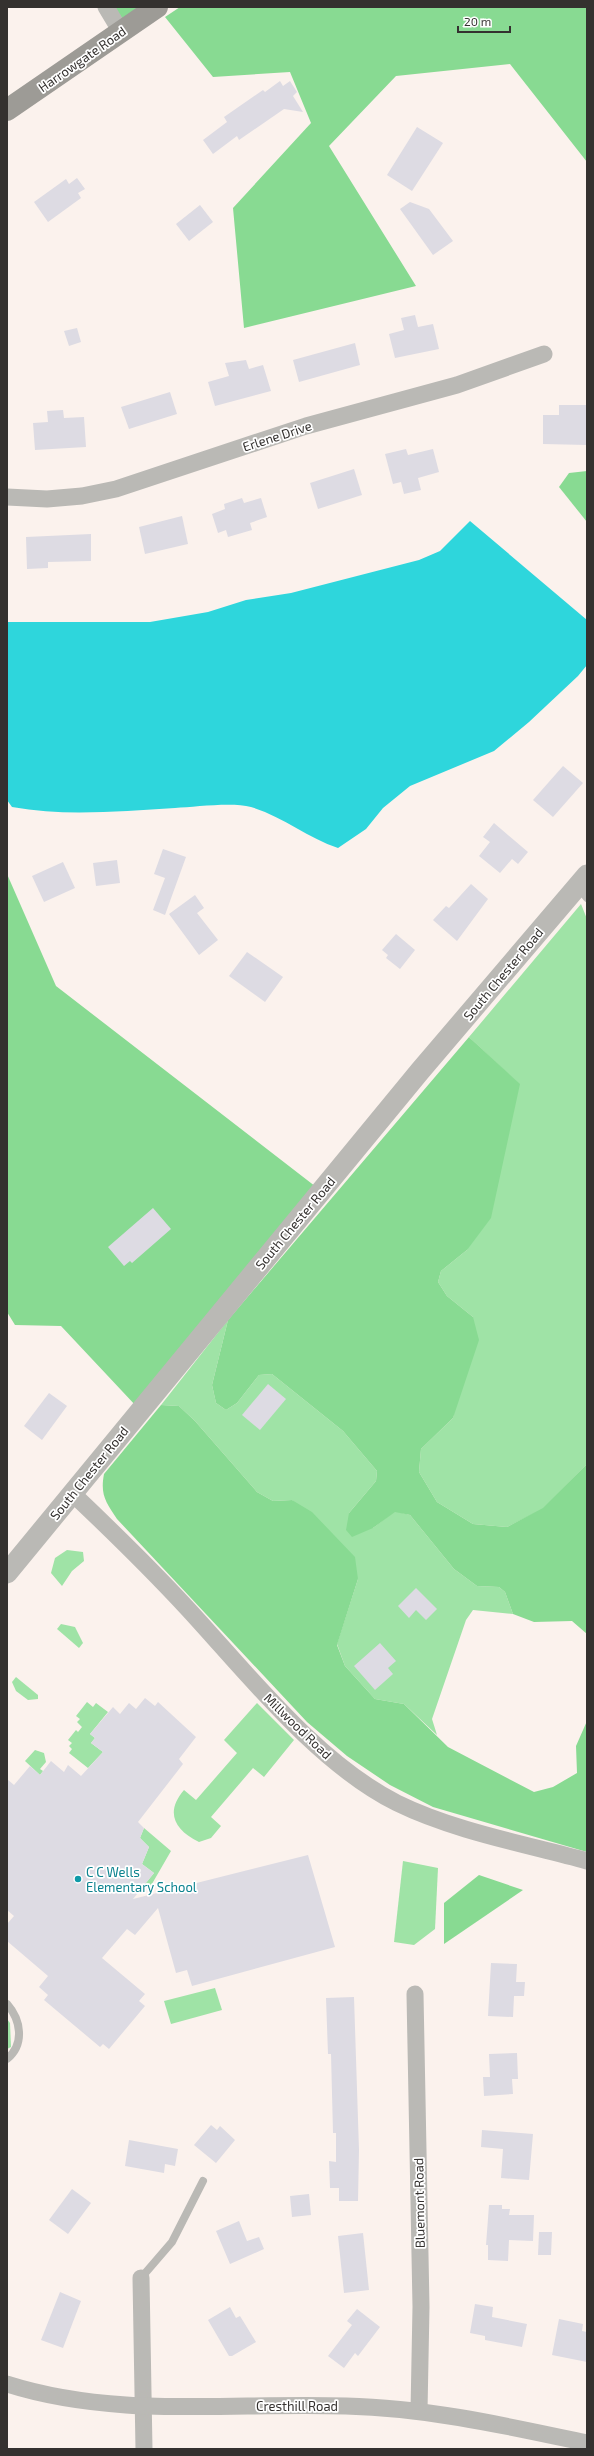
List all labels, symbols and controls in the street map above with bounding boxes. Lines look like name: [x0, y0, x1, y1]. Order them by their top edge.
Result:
scale bar: [458, 8, 510, 34]
text: 20 m: [464, 14, 491, 28]
street label: Harrowgate Road: [35, 23, 129, 95]
street label: Erlene Drive: [240, 417, 314, 455]
street label: South Chester Road: [460, 925, 546, 1023]
street label: South Chester Road: [252, 1174, 338, 1272]
street label: South Chester Road: [46, 1423, 132, 1523]
street label: Millwood Road: [261, 1690, 335, 1762]
place label: C C Wells Elementary School: [86, 1864, 197, 1895]
marker: C C Wells Elementary School: [73, 1874, 83, 1884]
street label: Bluemont Road: [410, 2158, 428, 2248]
street label: Cresthill Road: [256, 2398, 338, 2414]

